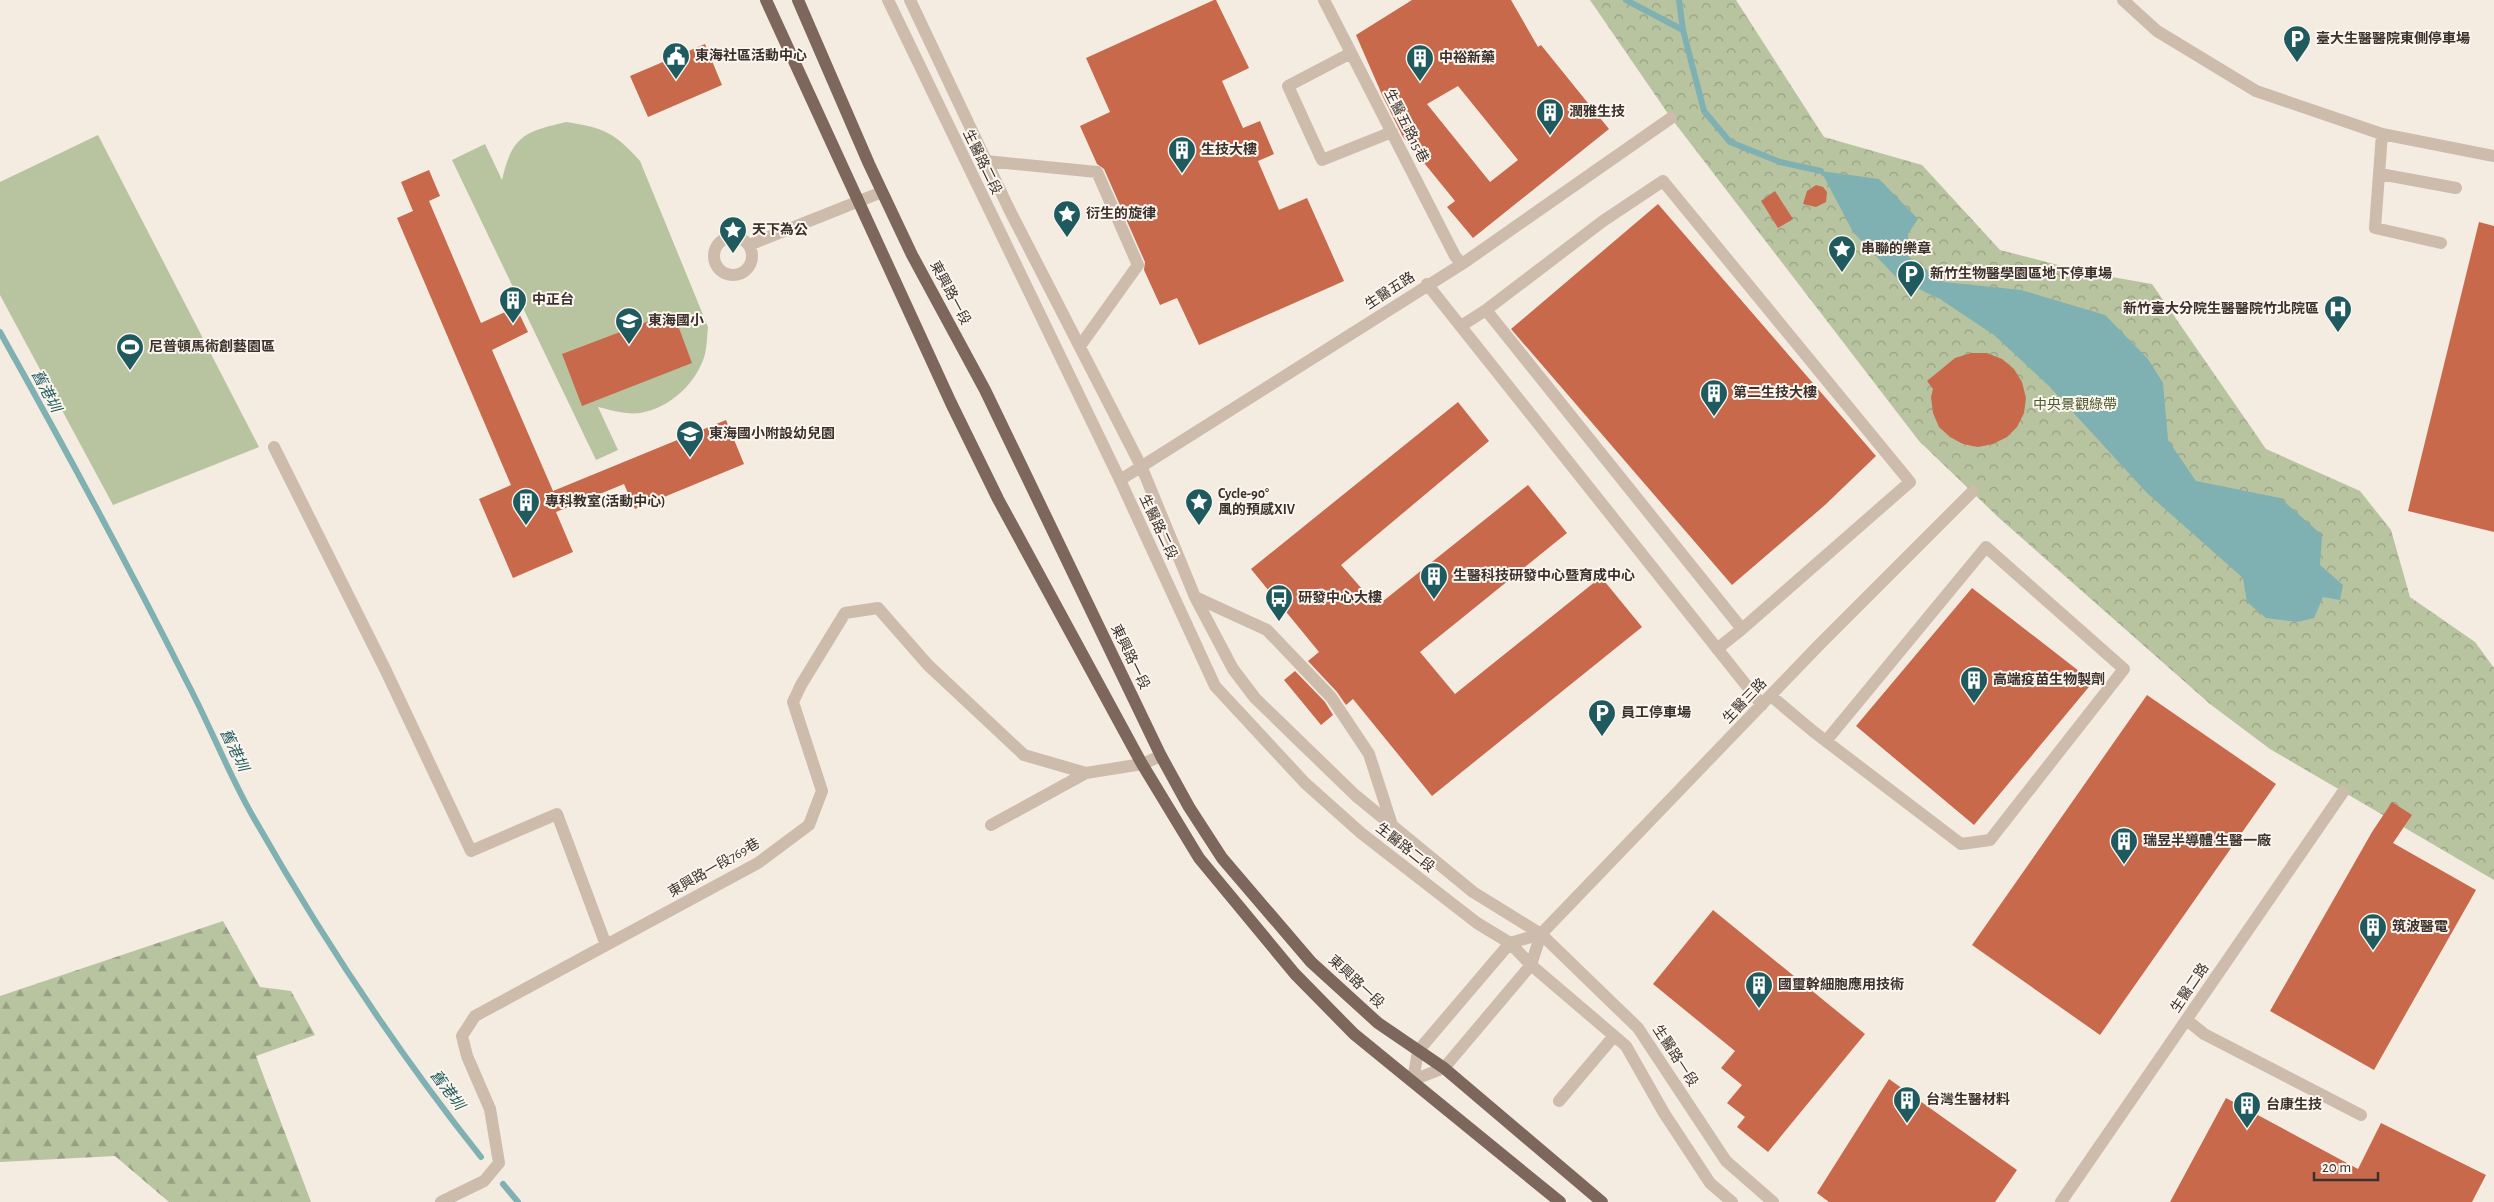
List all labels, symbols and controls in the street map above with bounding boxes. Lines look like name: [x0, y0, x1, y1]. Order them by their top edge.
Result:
parking icon: 臺大生醫醫院東側停車場: [2282, 24, 2312, 63]
place label: 臺大生醫醫院東側停車場: [2316, 30, 2470, 46]
public building icon: 東海社區活動中心: [661, 41, 691, 80]
building icon: 中裕新藥: [1405, 43, 1435, 82]
place label: 東海社區活動中心: [695, 47, 807, 63]
place label: 中裕新藥: [1439, 50, 1495, 65]
street label: 生醫五路15巷: [1381, 86, 1431, 165]
building icon: 潤雅生技: [1535, 97, 1565, 136]
place label: 潤雅生技: [1569, 104, 1625, 119]
street label: 生醫路二段: [960, 127, 1005, 197]
building icon: 生技大樓: [1167, 135, 1197, 174]
place label: 生技大樓: [1201, 142, 1257, 157]
place icon: 衍生的旋律: [1052, 199, 1082, 238]
place label: 衍生的旋律: [1086, 206, 1156, 221]
place icon: 天下為公: [718, 215, 748, 254]
place label: 天下為公: [752, 222, 808, 237]
place icon: 串聯的樂章: [1827, 234, 1857, 273]
place label: 串聯的樂章: [1861, 240, 1931, 256]
street label: 東興路一段: [927, 258, 973, 327]
parking icon: 新竹生物醫學園區地下停車場: [1896, 259, 1926, 298]
place label: 新竹生物醫學園區地下停車場: [1930, 265, 2112, 281]
street label: 生醫五路: [1362, 269, 1417, 312]
building icon: 中正台: [498, 285, 528, 324]
place label: 中正台: [532, 291, 574, 307]
hospital icon: 新竹臺大分院生醫醫院竹北院區: [2323, 294, 2353, 333]
place label: 新竹臺大分院生醫醫院竹北院區: [2123, 301, 2319, 316]
school or university icon: 東海國小: [614, 306, 644, 345]
place label: 東海國小: [648, 313, 704, 328]
sports icon: 尼普頓馬術創藝園區: [115, 332, 145, 371]
place label: 尼普頓馬術創藝園區: [149, 338, 275, 354]
water label: 舊港圳: [29, 367, 65, 416]
building icon: 第二生技大樓: [1699, 378, 1729, 417]
place label: 第二生技大樓: [1733, 385, 1817, 400]
park label: 中央景觀綠帶: [2033, 396, 2117, 412]
school or university icon: 東海國小附設幼兒園: [675, 419, 705, 458]
place label: 東海國小附設幼兒園: [709, 426, 835, 441]
building icon: 專科教室(活動中心): [511, 487, 541, 526]
place icon: Cycle-90° 風的預感XIV: [1184, 487, 1214, 526]
place label: Cycle-90° 風的預感XIV: [1218, 487, 1296, 517]
street label: 生醫路二段: [1137, 492, 1180, 562]
place label: 專科教室(活動中心): [545, 493, 665, 509]
building icon: 生醫科技研發中心暨育成中心: [1419, 561, 1449, 600]
place label: 生醫科技研發中心暨育成中心: [1453, 567, 1635, 583]
bus stop icon: 研發中心大樓: [1264, 583, 1294, 622]
place label: 研發中心大樓: [1298, 590, 1382, 605]
street label: 東興路一段: [1108, 622, 1153, 692]
building icon: 高端疫苗生物製劑: [1959, 665, 1989, 704]
place label: 高端疫苗生物製劑: [1993, 671, 2105, 687]
street label: 生醫三路: [1720, 675, 1769, 726]
parking icon: 員工停車場: [1587, 698, 1617, 737]
place label: 員工停車場: [1621, 704, 1691, 720]
water label: 舊港圳: [217, 726, 252, 775]
street label: 生醫路二段: [1373, 820, 1438, 875]
building icon: 瑞昱半導體 生醫一廠: [2109, 826, 2139, 865]
place label: 瑞昱半導體 生醫一廠: [2143, 833, 2271, 848]
street label: 東興路一段769巷: [665, 835, 762, 900]
building icon: 筑波醫電: [2358, 912, 2388, 951]
place label: 筑波醫電: [2392, 918, 2448, 934]
street label: 東興路一段: [1326, 952, 1387, 1011]
street label: 生醫二路: [2168, 960, 2211, 1015]
building icon: 國璽幹細胞應用技術: [1744, 970, 1774, 1009]
place label: 國璽幹細胞應用技術: [1778, 976, 1904, 992]
street label: 生醫路一段: [1650, 1022, 1701, 1089]
water label: 舊港圳: [427, 1067, 469, 1114]
building icon: 台灣生醫材料: [1892, 1085, 1922, 1124]
building icon: 台康生技: [2232, 1090, 2262, 1129]
place label: 台灣生醫材料: [1926, 1091, 2010, 1107]
place label: 台康生技: [2266, 1096, 2322, 1112]
scale bar: [2314, 1150, 2378, 1182]
text: 20 m: [2322, 1160, 2351, 1175]

